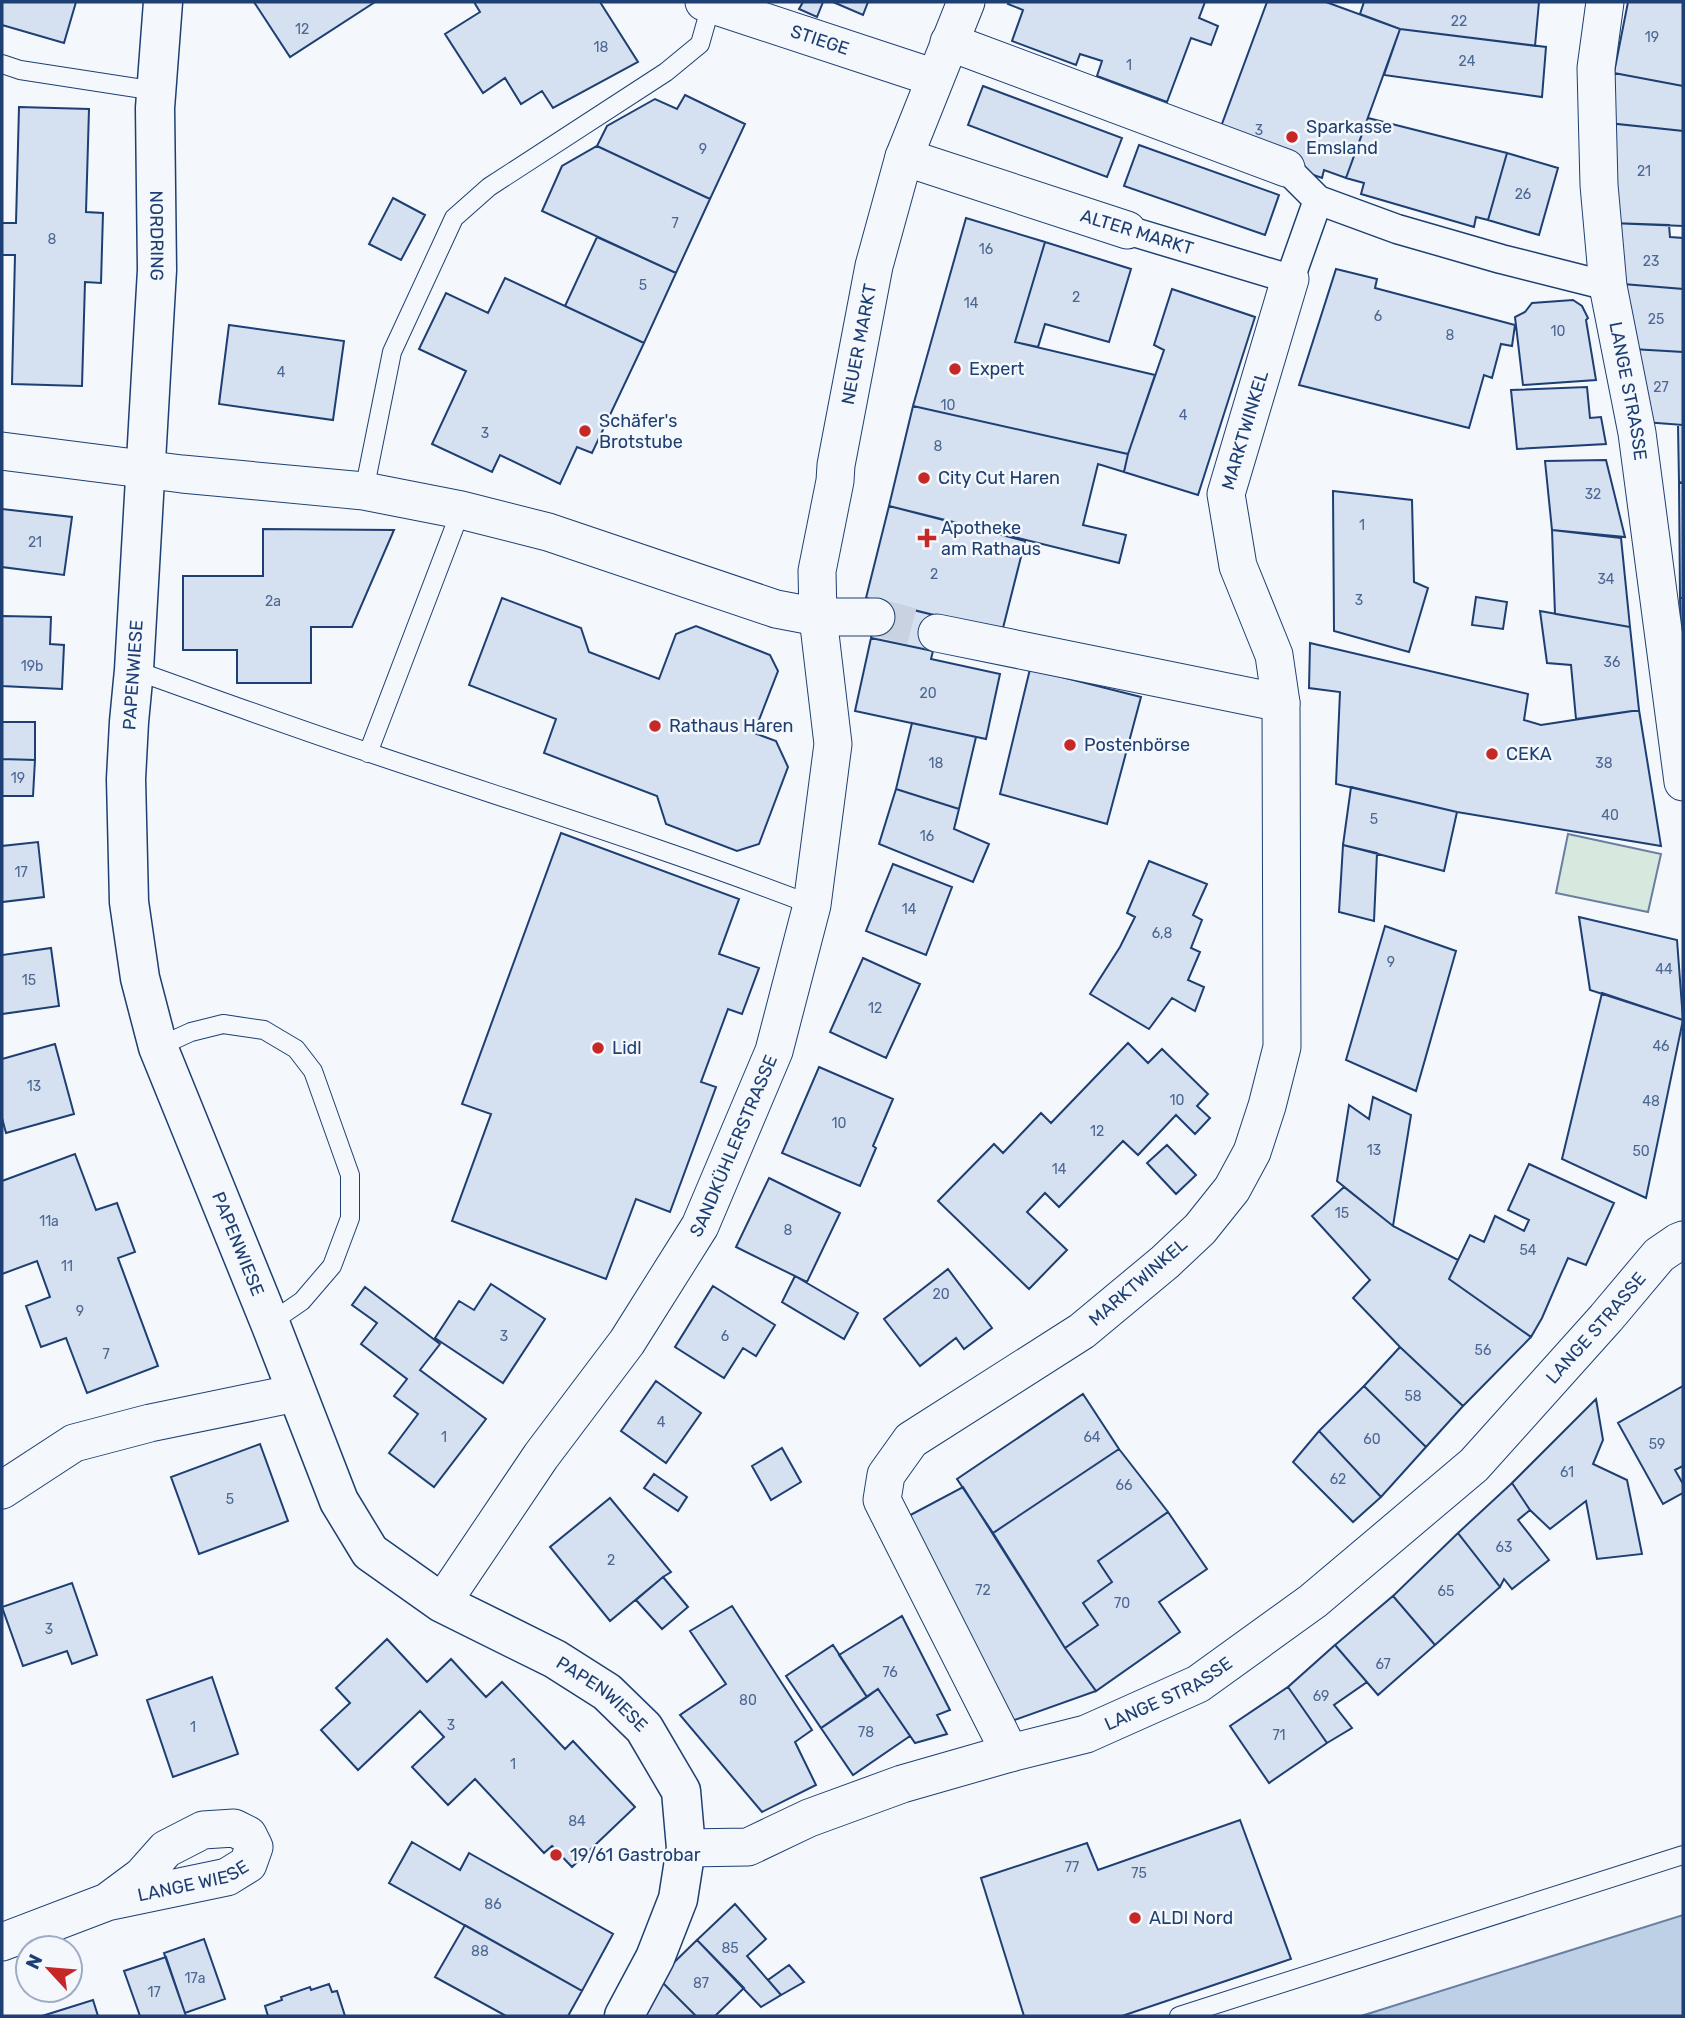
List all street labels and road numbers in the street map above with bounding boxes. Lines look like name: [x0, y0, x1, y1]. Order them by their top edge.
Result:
street label: STIEGE: [788, 20, 852, 60]
street label: NORDRING: [145, 190, 168, 282]
street label: ALTER MARKT: [1078, 204, 1196, 260]
street label: NEUER MARKT: [837, 282, 881, 406]
street label: LANGE STRASSE: [1604, 320, 1652, 462]
street label: MARKTWINKEL: [1217, 368, 1273, 492]
street label: PAPENWIESE: [118, 619, 148, 731]
street label: SANDKÜHLERSTRASSE: [685, 1052, 782, 1241]
street label: PAPENWIESE: [207, 1189, 269, 1299]
street label: MARKTWINKEL: [1084, 1233, 1192, 1331]
street label: LANGE STRASSE: [1541, 1268, 1651, 1388]
street label: PAPENWIESE: [552, 1652, 652, 1736]
street label: LANGE STRASSE: [1101, 1652, 1236, 1735]
street label: LANGE WIESE: [136, 1855, 253, 1906]

